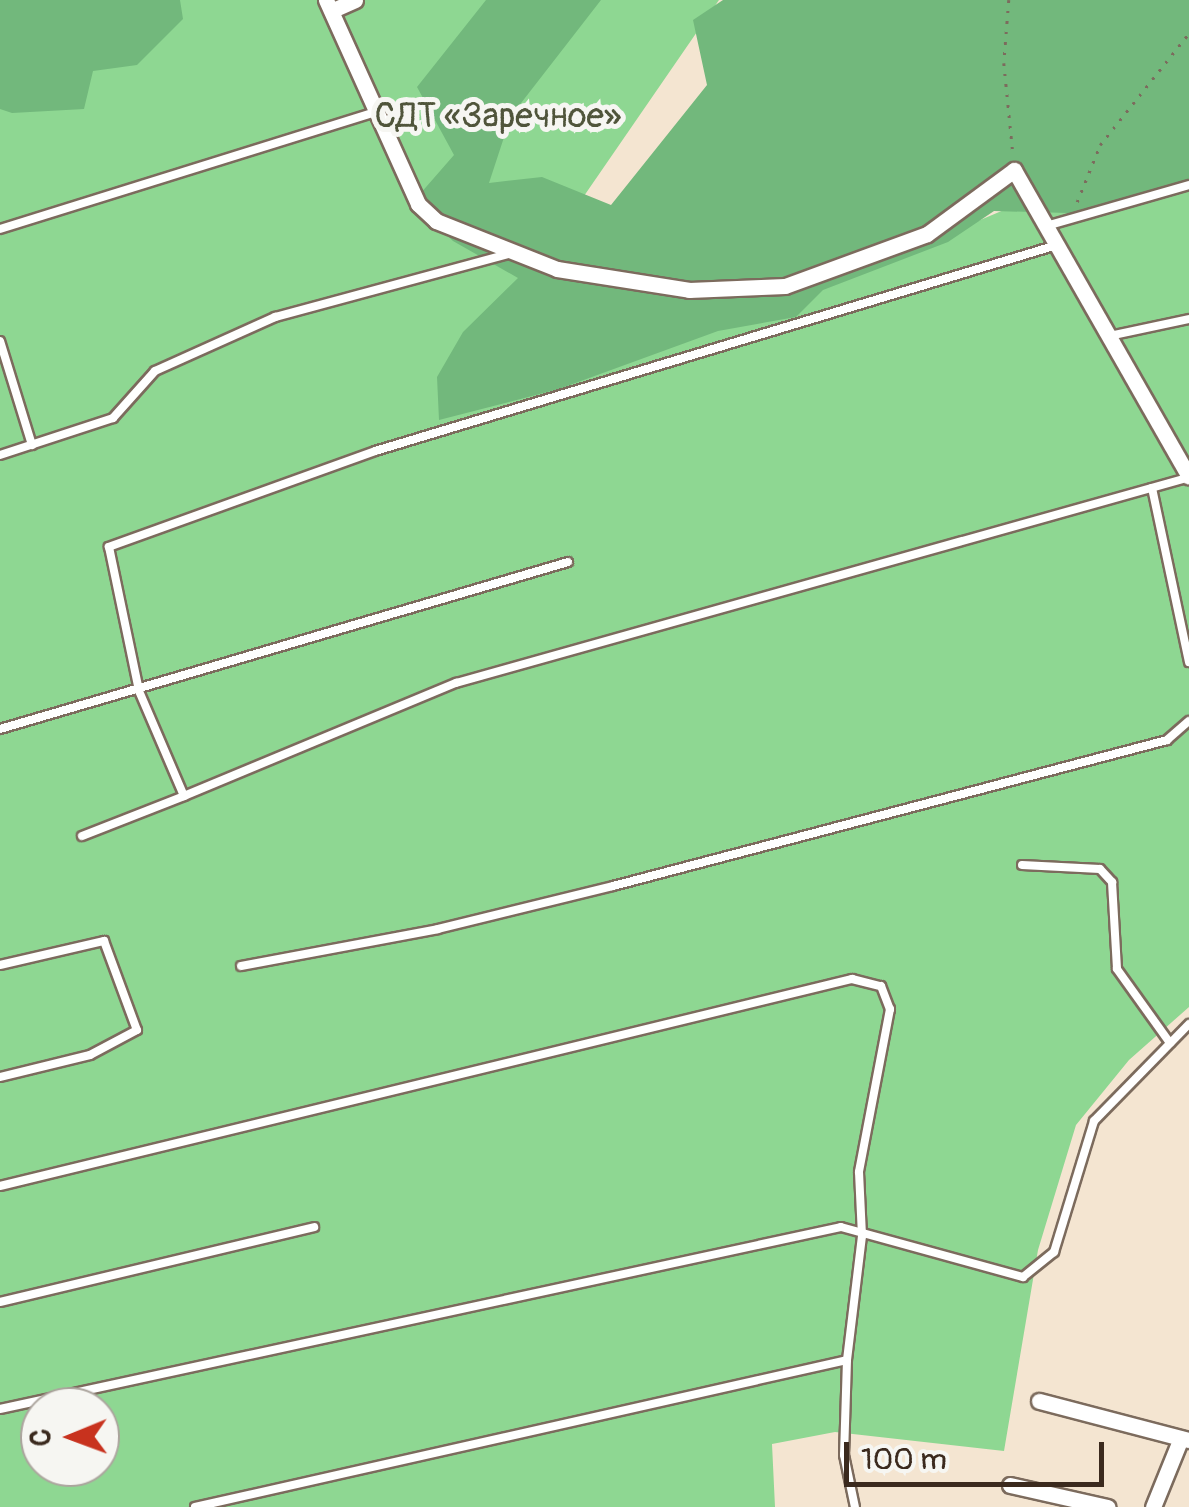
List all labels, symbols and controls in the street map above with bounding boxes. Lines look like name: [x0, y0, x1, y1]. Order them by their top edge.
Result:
park label: СДТ «Заречное»: [375, 95, 621, 137]
north arrow: [20, 1387, 120, 1487]
scale bar: [849, 1422, 1109, 1484]
text: С: [24, 1429, 59, 1446]
text: 100 m: [861, 1441, 947, 1478]

